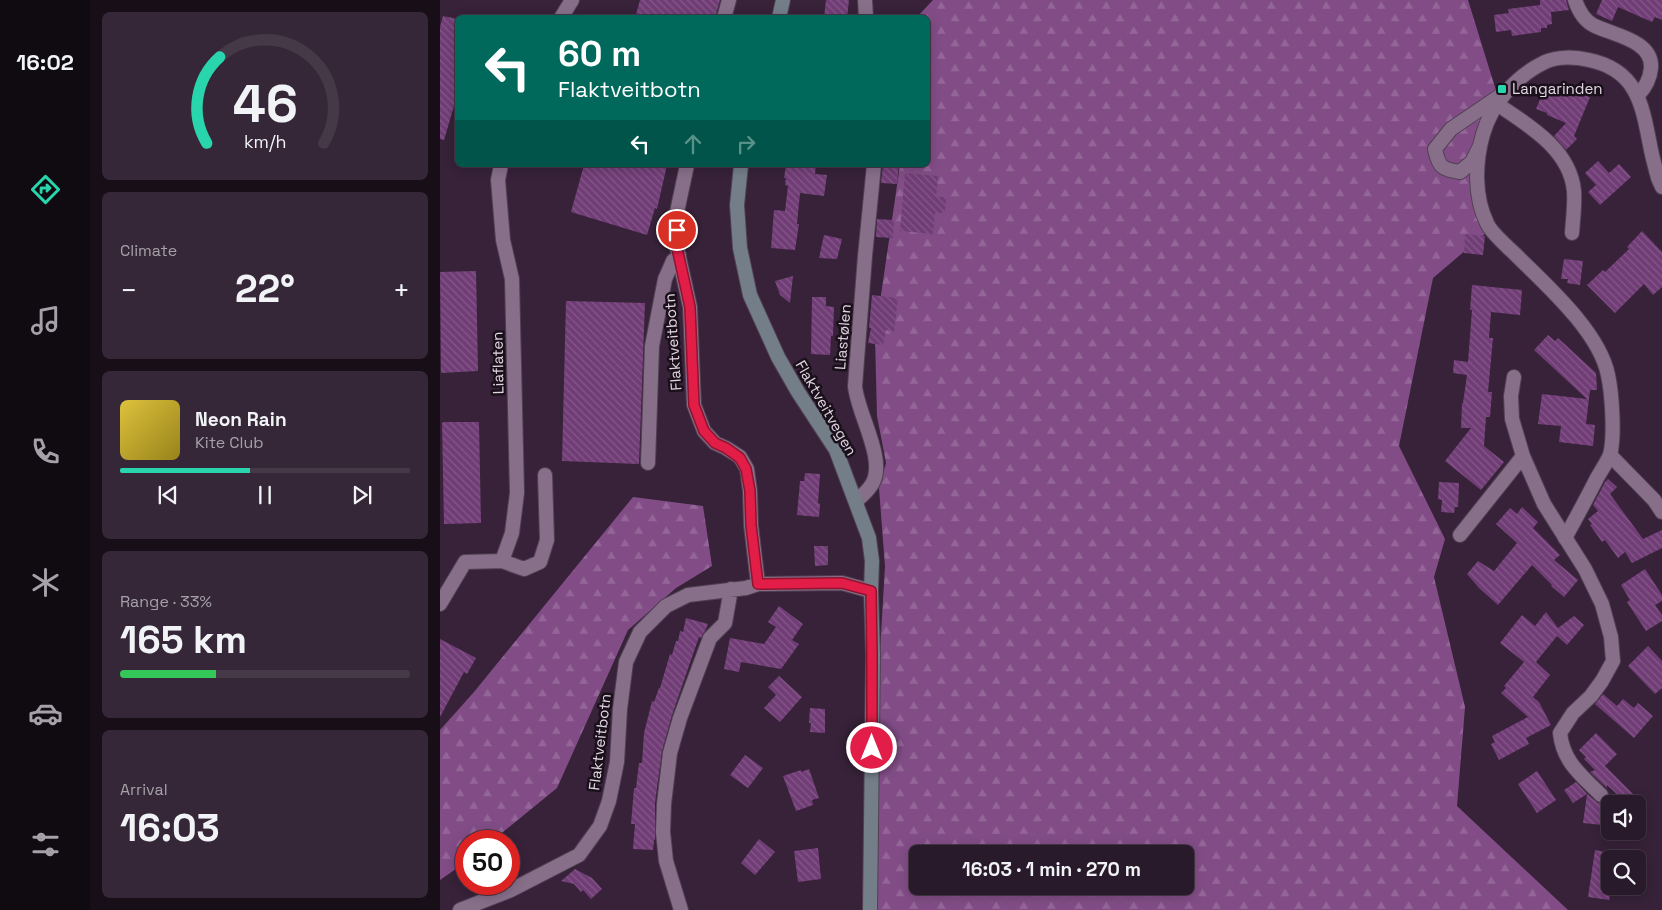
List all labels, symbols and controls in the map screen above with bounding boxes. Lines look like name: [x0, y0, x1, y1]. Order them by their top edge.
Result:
text: 60 m: [558, 32, 641, 76]
icon: left: [475, 35, 540, 100]
text: 16:02: [16, 48, 74, 76]
text: 46: [232, 71, 298, 137]
text: Flaktveitbotn: [558, 75, 701, 103]
place label: Langarinden: [1512, 79, 1603, 98]
marker: Langarinden: [1496, 83, 1508, 95]
text: km/h: [244, 130, 286, 153]
icon: left: [626, 130, 654, 158]
icon: ahead: [679, 130, 707, 158]
icon: right: [732, 130, 760, 158]
icon: directions: [28, 172, 63, 207]
pin: [656, 209, 698, 251]
icon: arrive: [663, 216, 691, 244]
text: Climate: [120, 240, 177, 261]
text: 22°: [235, 265, 295, 313]
text: −: [120, 272, 137, 308]
text: +: [393, 272, 410, 308]
street label: Flaktveitbotn: [660, 293, 685, 391]
icon: music: [28, 303, 63, 338]
street label: Liastølen: [830, 303, 855, 371]
street label: Liaflaten: [487, 331, 508, 395]
street label: Flaktveitvegen: [791, 357, 861, 459]
text: Neon Rain: [195, 407, 287, 432]
text: Kite Club: [195, 432, 264, 453]
icon: phone: [28, 434, 63, 469]
icon: previous: [154, 481, 182, 509]
icon: pause: [251, 481, 279, 509]
icon: next: [348, 481, 376, 509]
icon: climate: [28, 565, 63, 600]
text: Range · 33%: [120, 591, 212, 612]
text: 165 km: [120, 616, 247, 664]
street label: Flaktveitbotn: [584, 692, 615, 791]
icon: car: [28, 696, 63, 731]
position arrow: [845, 721, 897, 773]
text: Arrival: [120, 779, 168, 800]
map controls: [1601, 795, 1646, 895]
button: sound: [1601, 795, 1646, 840]
text: 16:03: [120, 804, 220, 852]
icon: filters: [28, 827, 63, 862]
speed limit sign: 50: [455, 830, 520, 895]
button: search: [1601, 850, 1646, 895]
text: 16:03 · 1 min · 270 m: [962, 857, 1141, 882]

